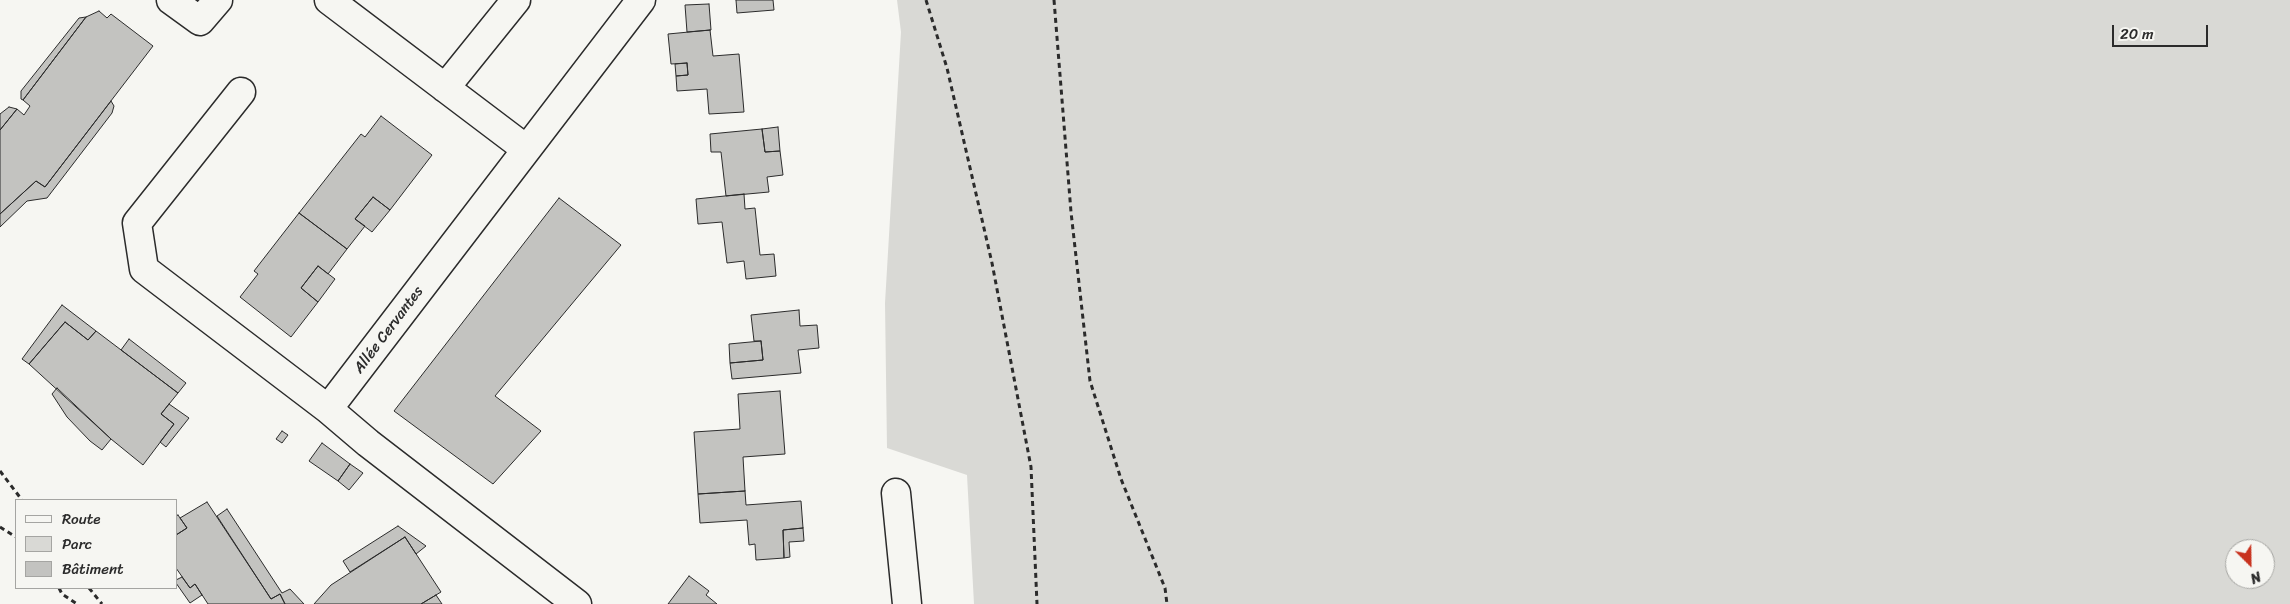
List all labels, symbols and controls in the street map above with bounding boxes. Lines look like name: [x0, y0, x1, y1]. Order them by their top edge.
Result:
scale bar: [2115, 15, 2211, 47]
text: 20 m: [2120, 21, 2154, 47]
street label: Allée Cervantes: [350, 283, 428, 377]
legend: [15, 499, 178, 589]
text: Route: [62, 506, 101, 532]
text: Parc: [62, 531, 92, 557]
north arrow: [2225, 539, 2275, 589]
text: Bâtiment: [62, 556, 124, 582]
text: N: [2246, 564, 2265, 591]

